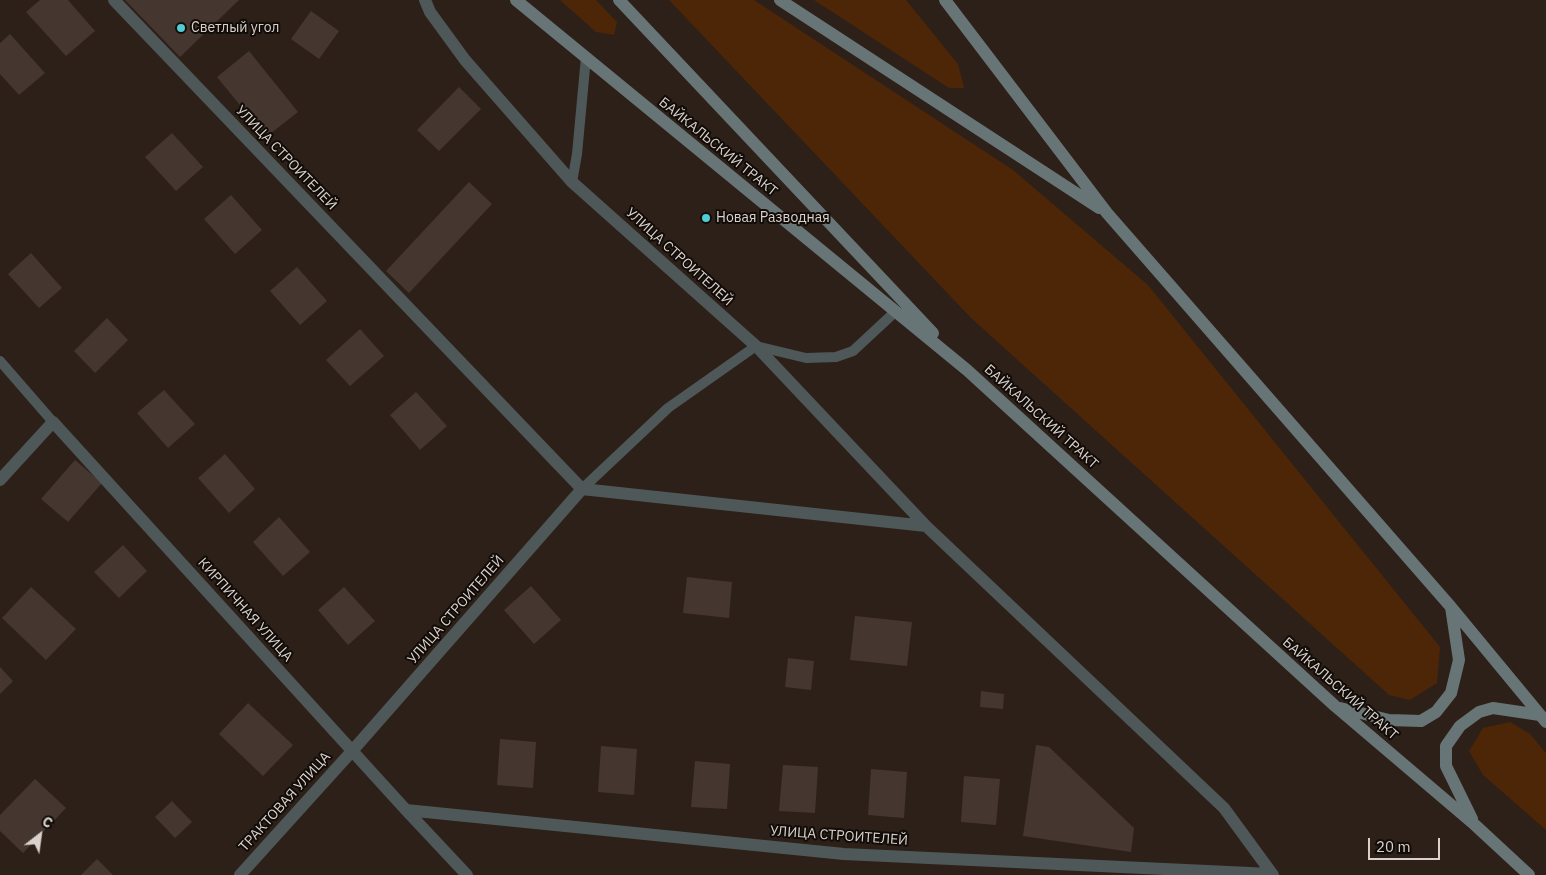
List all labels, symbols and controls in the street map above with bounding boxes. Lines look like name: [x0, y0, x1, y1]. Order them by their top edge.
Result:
place label: Светлый угол: [191, 20, 279, 36]
marker: Светлый угол: [175, 22, 187, 34]
street label: БАЙКАЛЬСКИЙ ТРАКТ: [655, 94, 781, 200]
street label: УЛИЦА СТРОИТЕЛЕЙ: [232, 102, 340, 214]
street label: УЛИЦА СТРОИТЕЛЕЙ: [622, 204, 736, 310]
place label: Новая Разводная: [716, 210, 830, 226]
marker: Новая Разводная: [700, 212, 712, 224]
street label: БАЙКАЛЬСКИЙ ТРАКТ: [981, 361, 1101, 473]
street label: УЛИЦА СТРОИТЕЛЕЙ: [404, 552, 508, 668]
street label: КИРПИЧНАЯ УЛИЦА: [194, 555, 296, 665]
street label: БАЙКАЛЬСКИЙ ТРАКТ: [1279, 634, 1401, 744]
street label: ТРАКТОВАЯ УЛИЦА: [236, 749, 334, 855]
north arrow: [15, 810, 65, 860]
text: С: [39, 812, 56, 832]
street label: УЛИЦА СТРОИТЕЛЕЙ: [769, 823, 909, 849]
scale bar: [1371, 828, 1444, 860]
text: 20 m: [1376, 837, 1411, 856]

